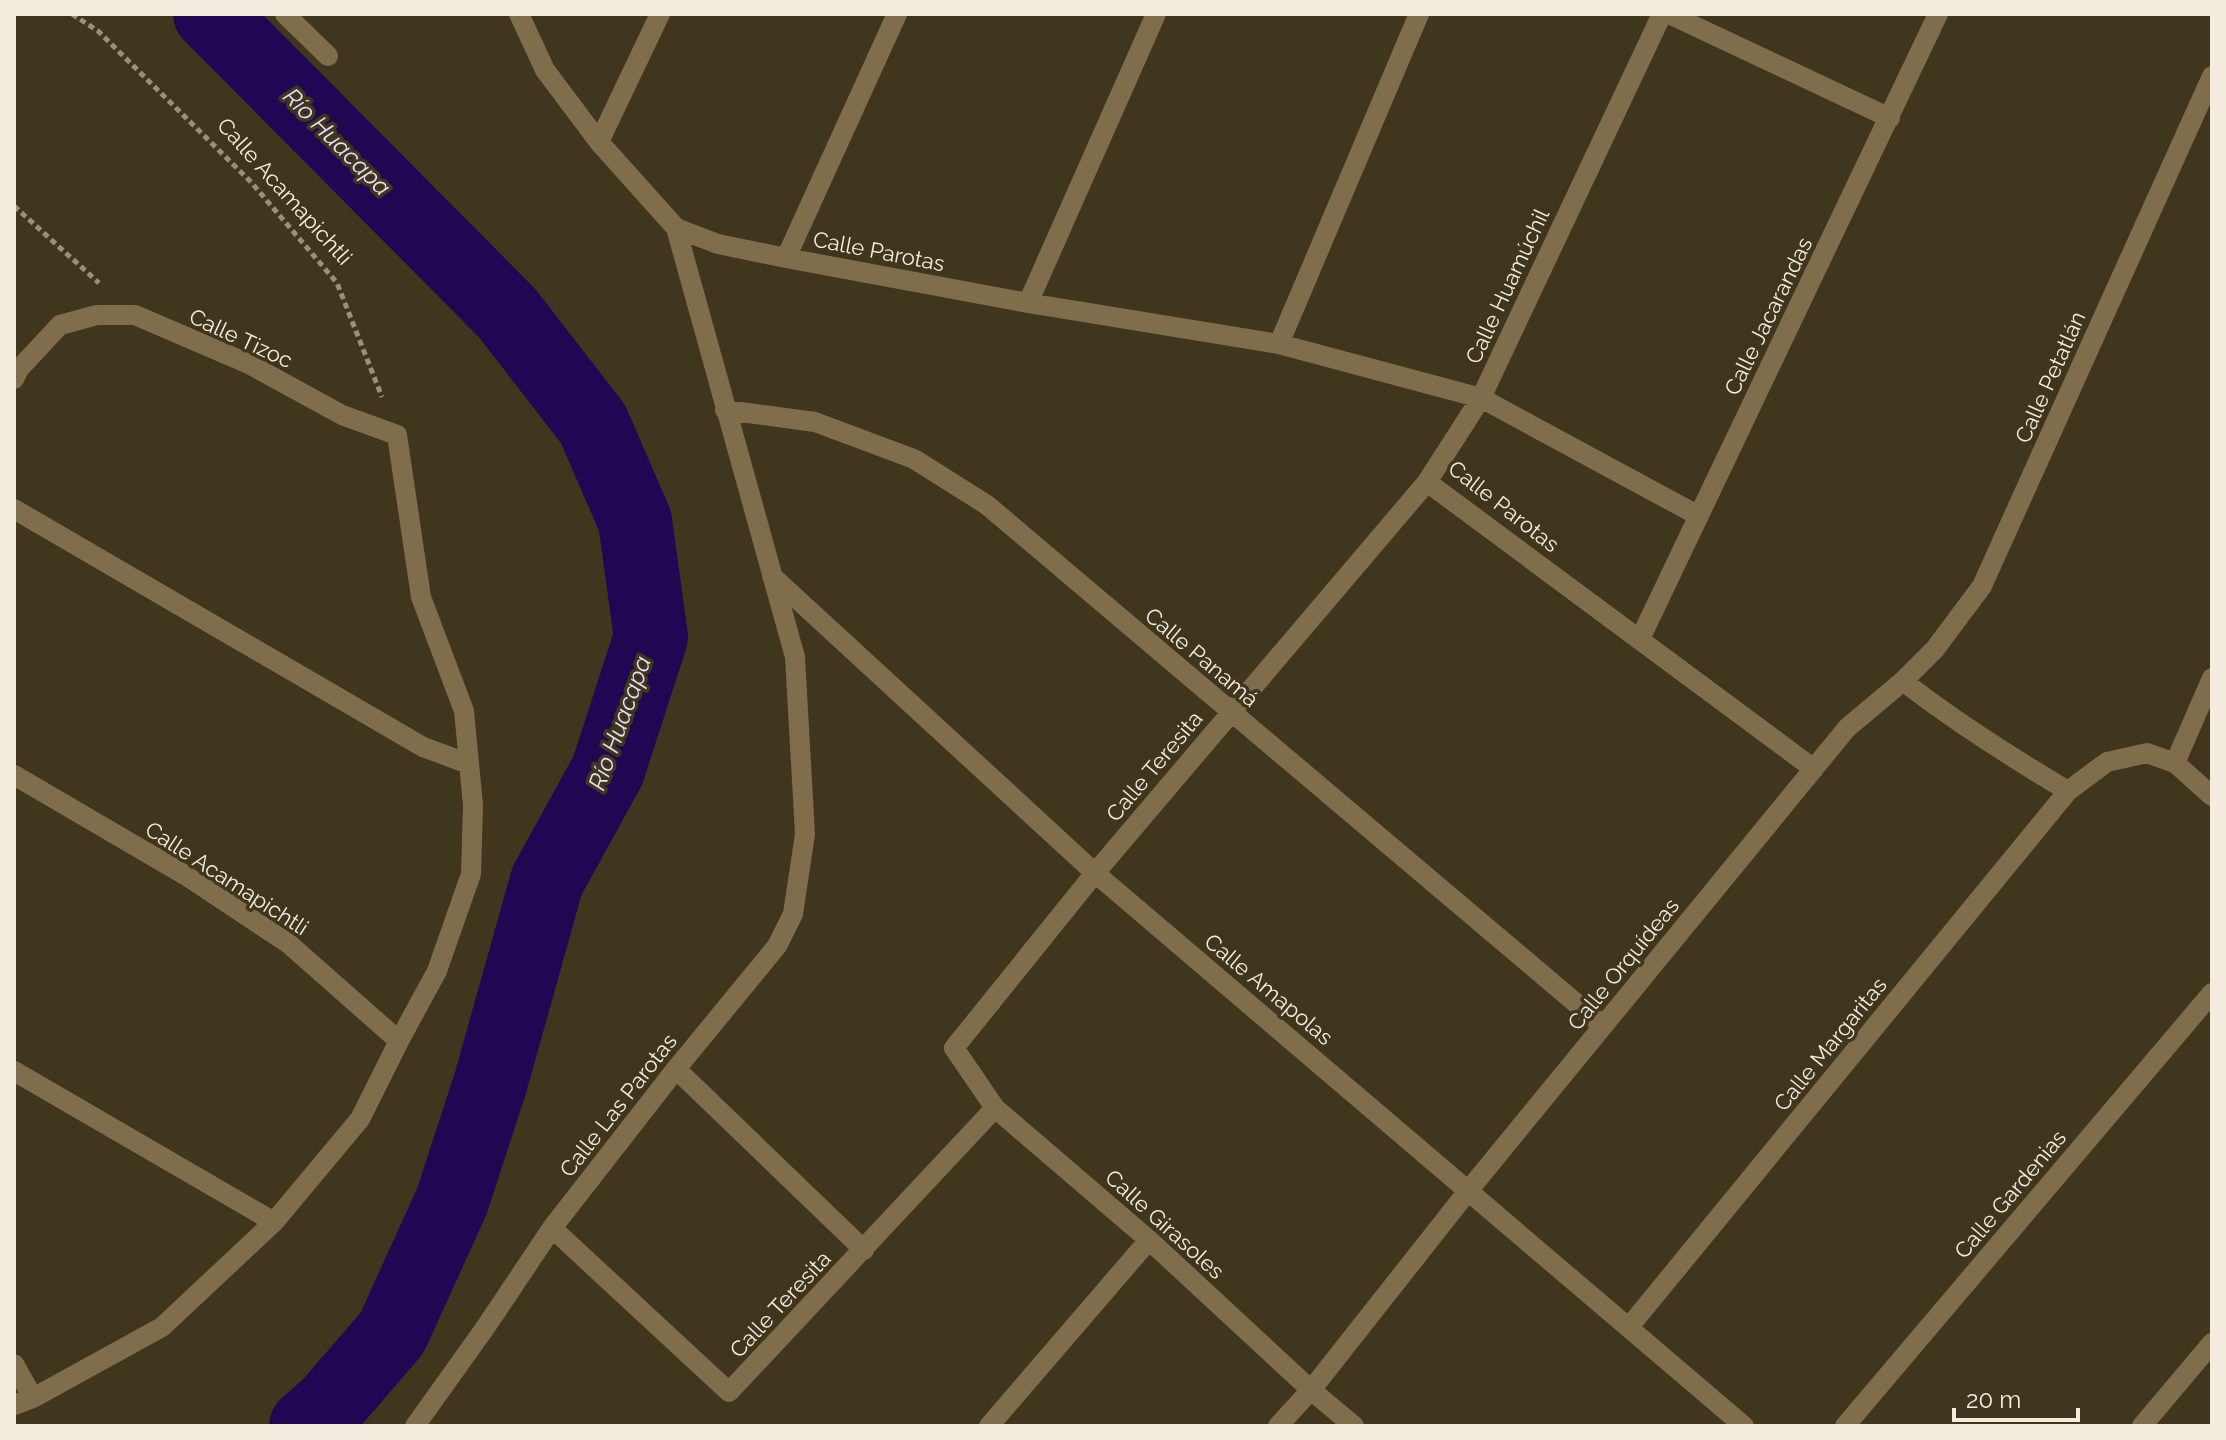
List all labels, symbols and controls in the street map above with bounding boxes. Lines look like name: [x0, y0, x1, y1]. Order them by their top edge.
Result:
water label: Río Huacapa: [277, 82, 397, 202]
street label: Calle Acamapichtli: [212, 112, 358, 270]
street label: Calle Huamúchil: [1460, 204, 1554, 368]
street label: Calle Parotas: [811, 226, 947, 276]
street label: Calle Jacarandas: [1719, 233, 1817, 399]
street label: Calle Tizoc: [185, 303, 297, 373]
street label: Calle Petatlán: [2009, 307, 2091, 447]
street label: Calle Parotas: [1443, 455, 1565, 557]
street label: Calle Panamá: [1140, 602, 1264, 712]
water label: Río Huacapa: [582, 652, 657, 794]
street label: Calle Teresita: [1100, 706, 1208, 826]
street label: Calle Acamapichtli: [141, 816, 313, 940]
street label: Calle Orquídeas: [1562, 893, 1684, 1035]
street label: Calle Amapolas: [1200, 928, 1338, 1050]
street label: Calle Margaritas: [1768, 972, 1892, 1116]
street label: Calle Las Parotas: [554, 1028, 682, 1182]
street label: Calle Gardenias: [1949, 1125, 2071, 1263]
street label: Calle Girasoles: [1100, 1164, 1230, 1284]
street label: Calle Teresita: [724, 1245, 836, 1363]
scale bar: [1954, 1372, 2078, 1422]
text: 20 m: [1966, 1385, 2021, 1414]

